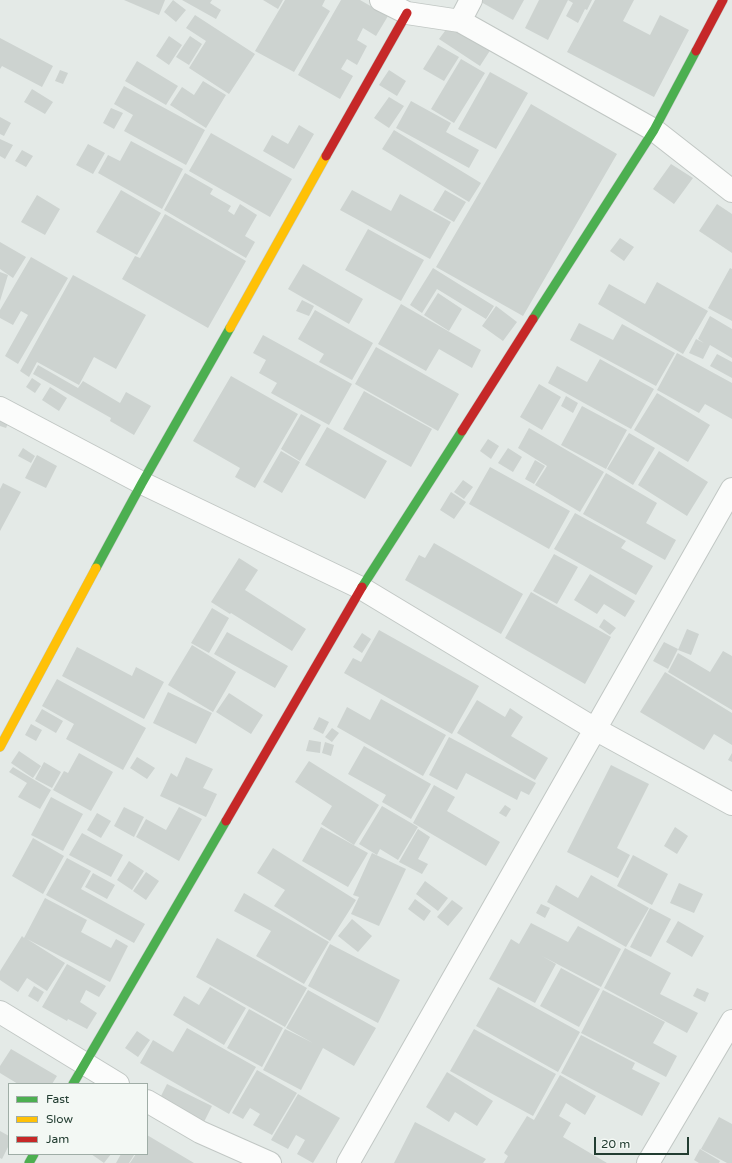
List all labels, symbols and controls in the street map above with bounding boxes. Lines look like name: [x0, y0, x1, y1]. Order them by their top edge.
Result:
legend: [8, 1083, 148, 1155]
text: Fast: [46, 1092, 69, 1106]
text: Slow: [46, 1112, 73, 1126]
scale bar: [596, 1129, 691, 1155]
text: Jam: [46, 1132, 69, 1146]
text: 20 m: [601, 1137, 630, 1151]

